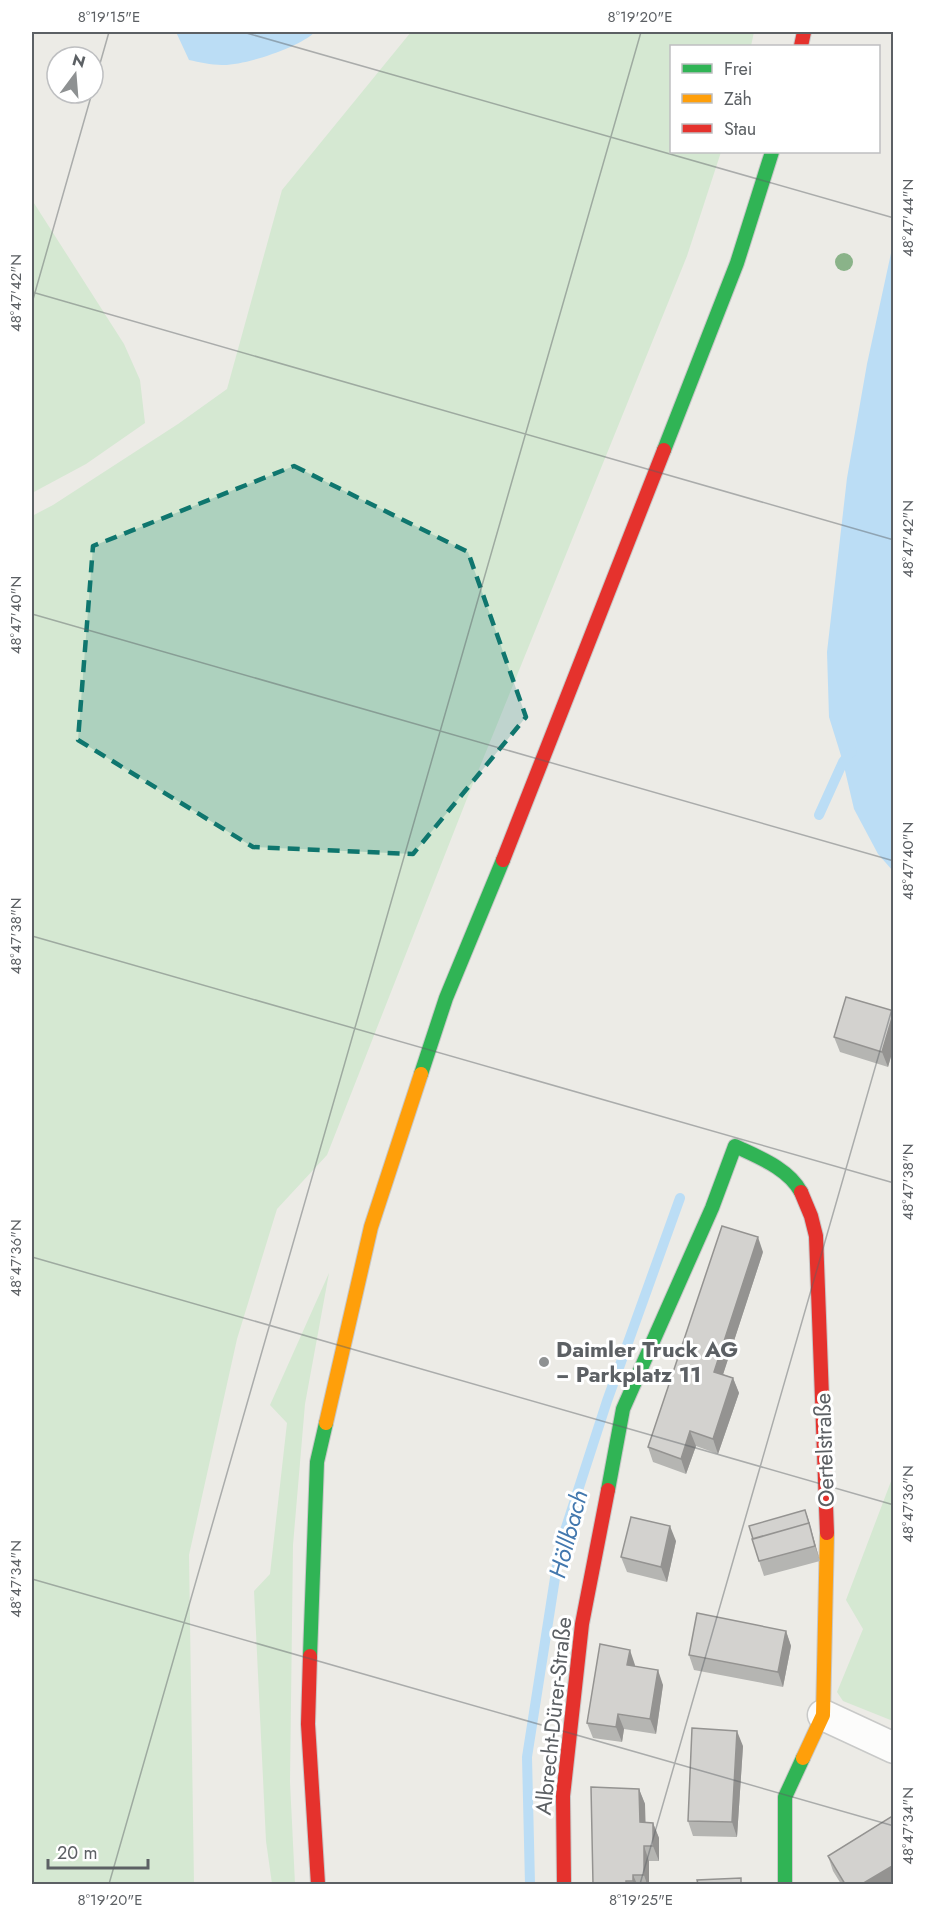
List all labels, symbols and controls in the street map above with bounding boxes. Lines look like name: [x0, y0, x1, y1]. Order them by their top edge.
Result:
text: 8°19'15"E: [78, 6, 140, 28]
text: 8°19'20"E: [608, 6, 672, 28]
north arrow: [45, 45, 105, 105]
legend: [670, 45, 880, 153]
text: N: [70, 48, 88, 74]
text: Frei: [724, 56, 753, 82]
text: Zäh: [724, 86, 752, 112]
text: Stau: [724, 116, 756, 142]
text: 48°47'44"N: [897, 179, 919, 257]
text: 48°47'42"N: [5, 254, 27, 332]
text: 48°47'42"N: [897, 500, 919, 578]
text: 48°47'40"N: [5, 576, 27, 654]
text: 48°47'40"N: [897, 822, 919, 900]
text: 48°47'38"N: [5, 898, 27, 974]
text: 48°47'38"N: [897, 1144, 919, 1220]
text: 48°47'36"N: [5, 1219, 27, 1297]
place label: Daimler Truck AG − Parkplatz 11: [556, 1333, 738, 1390]
marker: Daimler Truck AG − Parkplatz 11: [537, 1355, 551, 1369]
street label: Oertelstraße: [806, 1392, 842, 1508]
text: 48°47'36"N: [897, 1465, 919, 1543]
water label: Höllbach: [539, 1486, 597, 1582]
text: 48°47'34"N: [5, 1540, 27, 1618]
street label: Albrecht-Dürer-Straße: [527, 1615, 579, 1817]
text: 48°47'34"N: [897, 1787, 919, 1865]
scale bar: [48, 1832, 148, 1870]
text: 20 m: [57, 1840, 97, 1866]
text: 8°19'20"E: [78, 1889, 142, 1911]
text: 8°19'25"E: [609, 1889, 673, 1911]

